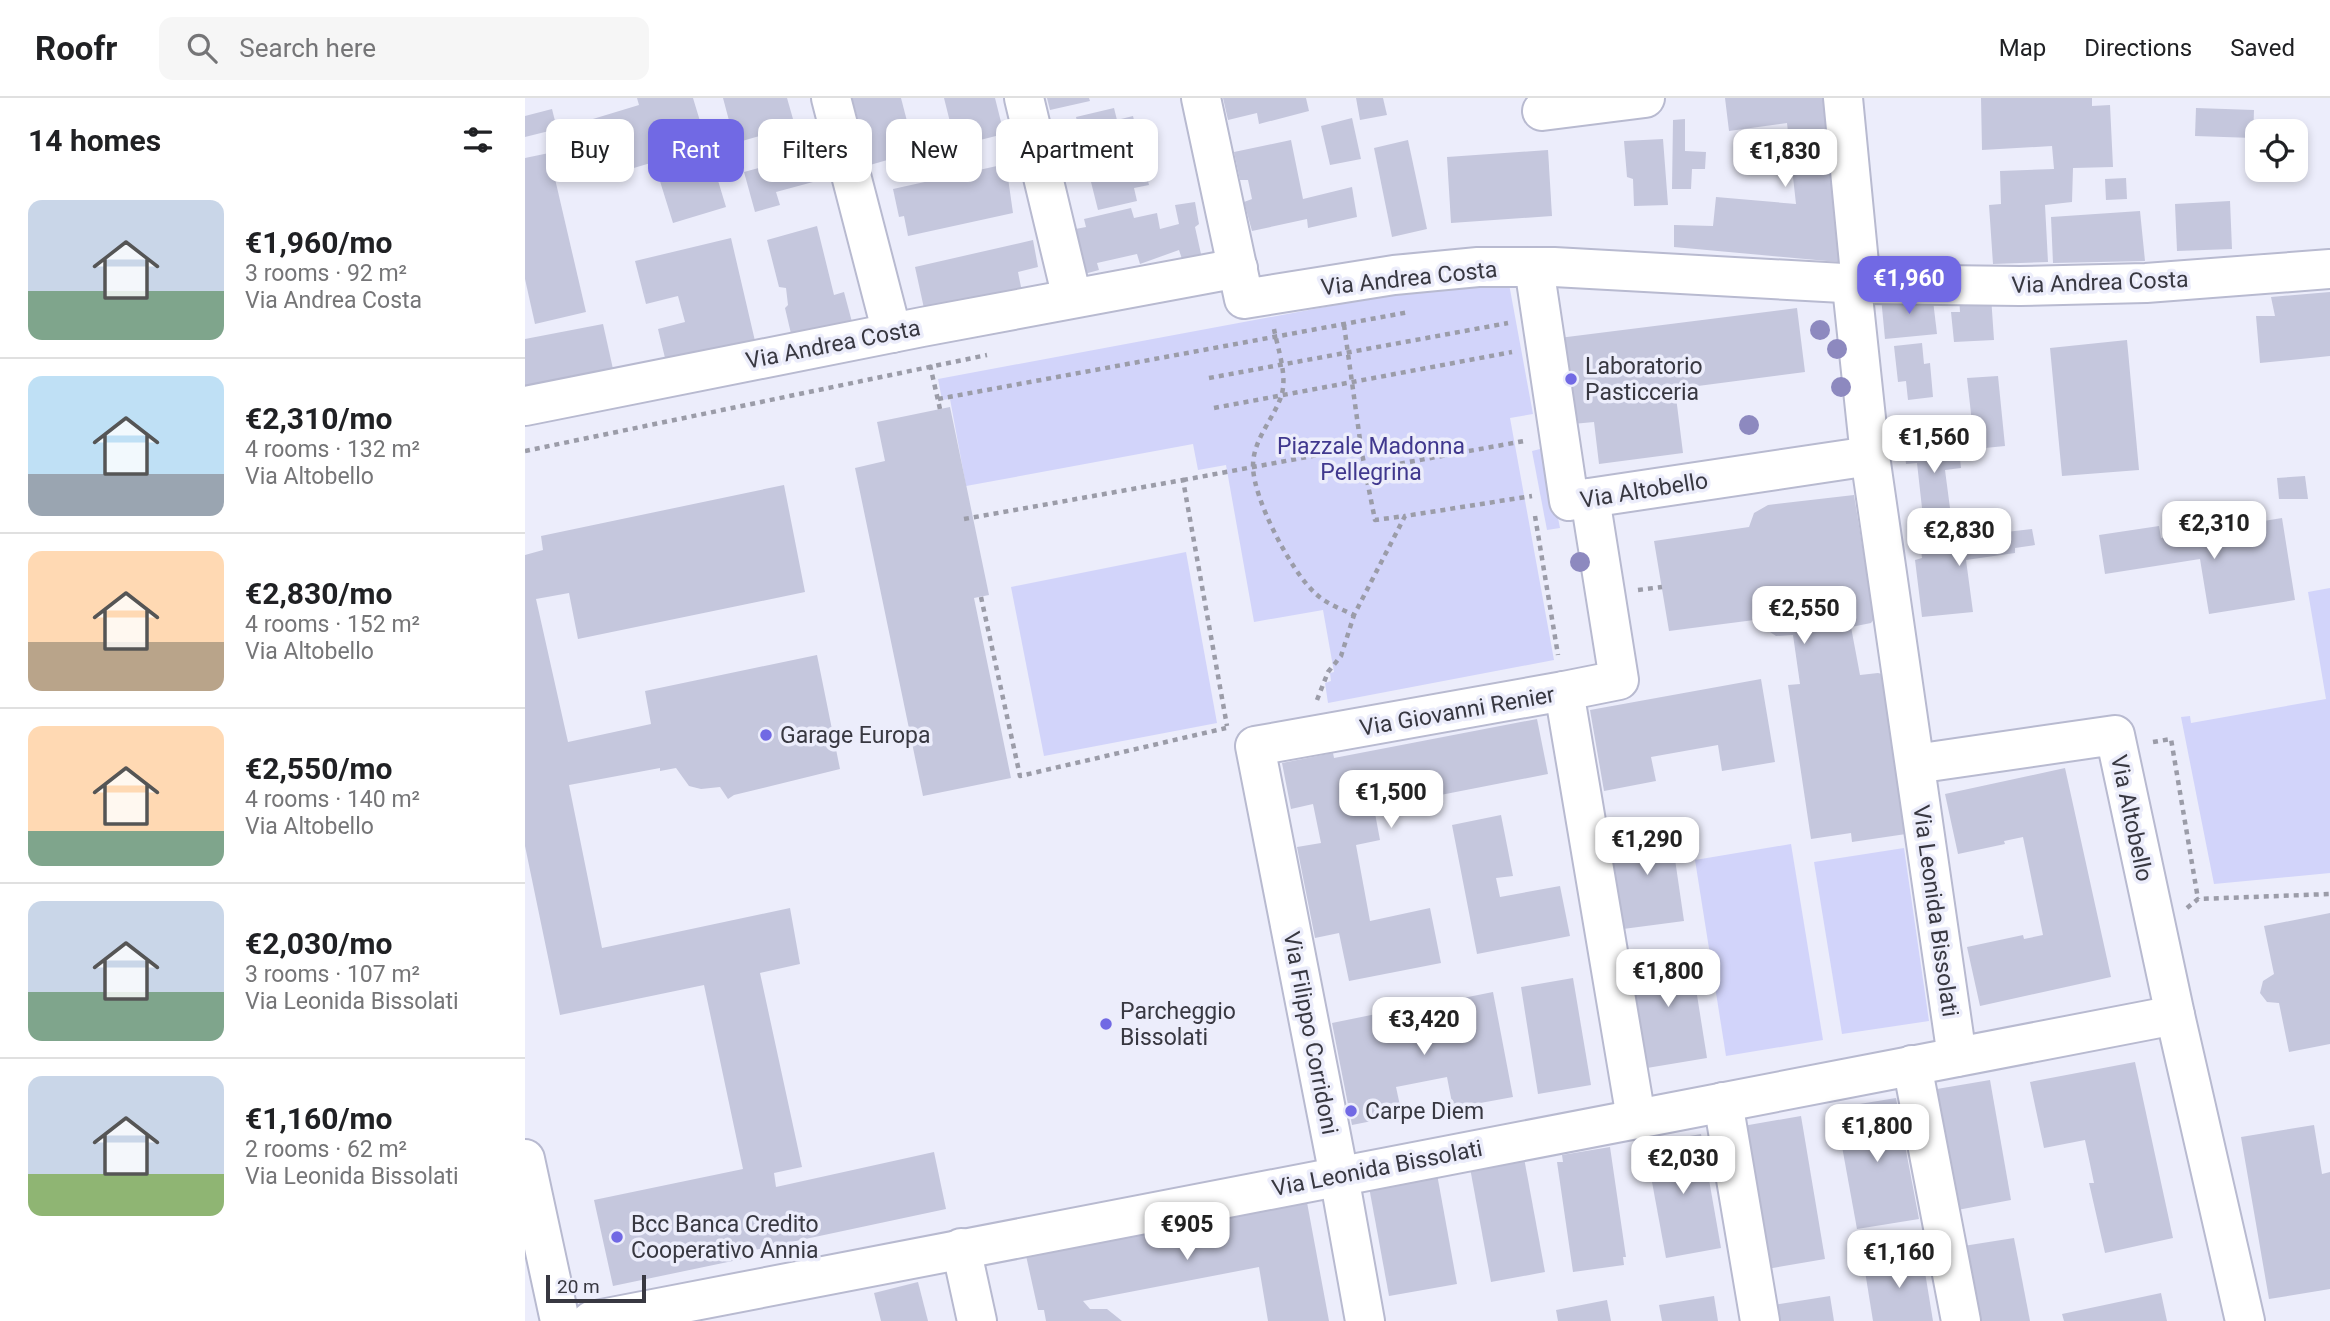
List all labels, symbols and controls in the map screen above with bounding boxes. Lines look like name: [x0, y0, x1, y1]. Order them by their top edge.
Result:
search box: [159, 17, 649, 80]
text: Roofr: [35, 29, 117, 68]
icon: search: [183, 29, 221, 67]
text: Search here: [239, 33, 376, 63]
text: Map: [1999, 34, 2046, 62]
text: Directions: [2084, 34, 2192, 62]
text: Saved: [2230, 34, 2295, 62]
chip: Buy: [546, 119, 634, 182]
chip: Rent: [648, 119, 744, 182]
chip: Filters: [758, 119, 872, 182]
chip: New: [886, 119, 982, 182]
chip: Apartment: [996, 119, 1158, 182]
map controls: [2245, 119, 2308, 182]
button: locate: [2245, 119, 2308, 182]
icon: filters: [459, 121, 497, 159]
text: 14 homes: [28, 123, 161, 158]
pin: €1,830: [1728, 130, 1842, 189]
text: €1,830: [1749, 138, 1821, 165]
text: €1,960/mo: [245, 225, 393, 260]
icon: home: [84, 228, 168, 312]
street label: Via Andrea Costa: [1320, 256, 1499, 301]
pin: €1,960: [1852, 256, 1966, 316]
text: 3 rooms · 92 m²: [245, 260, 407, 287]
text: €1,960: [1873, 265, 1945, 292]
street label: Via Andrea Costa: [2011, 266, 2189, 299]
text: Via Andrea Costa: [245, 287, 422, 314]
street label: Via Andrea Costa: [744, 314, 923, 375]
place label: Laboratorio Pasticceria: [1585, 353, 1703, 406]
marker: Laboratorio Pasticceria: [1563, 371, 1579, 387]
text: €2,310/mo: [245, 401, 393, 436]
icon: home: [84, 404, 168, 488]
pin: €1,560: [1877, 416, 1991, 475]
text: €1,560: [1898, 424, 1970, 451]
park label: Piazzale Madonna Pellegrina: [1277, 433, 1465, 486]
text: 4 rooms · 132 m²: [245, 436, 420, 463]
text: Via Altobello: [245, 463, 374, 490]
street label: Via Altobello: [1578, 467, 1710, 514]
pin: €2,310: [2157, 502, 2271, 561]
pin: €2,830: [1902, 508, 2016, 568]
text: €2,310: [2178, 510, 2250, 537]
text: €2,830: [1923, 517, 1995, 544]
text: €2,830/mo: [245, 576, 393, 611]
icon: home: [84, 579, 168, 663]
pin: €2,550: [1747, 587, 1861, 646]
text: €2,550: [1768, 595, 1840, 622]
text: 4 rooms · 152 m²: [245, 611, 420, 638]
text: Via Altobello: [245, 638, 374, 665]
street label: Via Giovanni Renier: [1357, 681, 1557, 742]
place label: Garage Europa: [780, 722, 931, 749]
marker: Garage Europa: [758, 727, 774, 743]
text: €2,550/mo: [245, 751, 393, 786]
street label: Via Altobello: [2105, 752, 2158, 884]
icon: home: [84, 754, 168, 838]
pin: €1,500: [1334, 770, 1448, 830]
text: €1,500: [1355, 779, 1427, 806]
text: 4 rooms · 140 m²: [245, 786, 420, 813]
street label: Via Leonida Bissolati: [1907, 803, 1964, 1019]
text: Via Altobello: [245, 813, 374, 840]
pin: €1,290: [1590, 818, 1704, 877]
text: €1,290: [1611, 826, 1683, 853]
text: €2,030/mo: [245, 926, 393, 961]
icon: home: [84, 929, 168, 1013]
street label: Via Filippo Corridoni: [1278, 929, 1343, 1137]
pin: €1,800: [1611, 950, 1725, 1009]
text: €1,800: [1632, 958, 1704, 985]
text: 3 rooms · 107 m²: [245, 961, 420, 988]
text: Via Leonida Bissolati: [245, 988, 459, 1015]
place label: Parcheggio Bissolati: [1120, 998, 1236, 1051]
pin: €3,420: [1367, 998, 1481, 1057]
text: €3,420: [1388, 1006, 1460, 1033]
marker: Parcheggio Bissolati: [1098, 1016, 1114, 1032]
place label: Carpe Diem: [1365, 1098, 1484, 1125]
text: €1,160/mo: [245, 1101, 393, 1136]
marker: Carpe Diem: [1343, 1103, 1359, 1119]
icon: home: [84, 1104, 168, 1188]
pin: €1,800: [1820, 1104, 1934, 1164]
text: €1,800: [1841, 1113, 1913, 1140]
street label: Via Leonida Bissolati: [1270, 1135, 1485, 1202]
text: 2 rooms · 62 m²: [245, 1136, 407, 1163]
pin: €2,030: [1626, 1136, 1740, 1196]
text: €2,030: [1647, 1145, 1719, 1172]
text: Via Leonida Bissolati: [245, 1163, 459, 1190]
pin: €905: [1146, 1202, 1228, 1262]
place label: Bcc Banca Credito Cooperativo Annia: [631, 1211, 819, 1264]
text: €905: [1161, 1211, 1213, 1238]
marker: Bcc Banca Credito Cooperativo Annia: [609, 1229, 625, 1245]
pin: €1,160: [1842, 1230, 1956, 1290]
text: €1,160: [1863, 1239, 1935, 1266]
scale bar: [546, 1272, 646, 1304]
text: 20 m: [557, 1275, 600, 1298]

